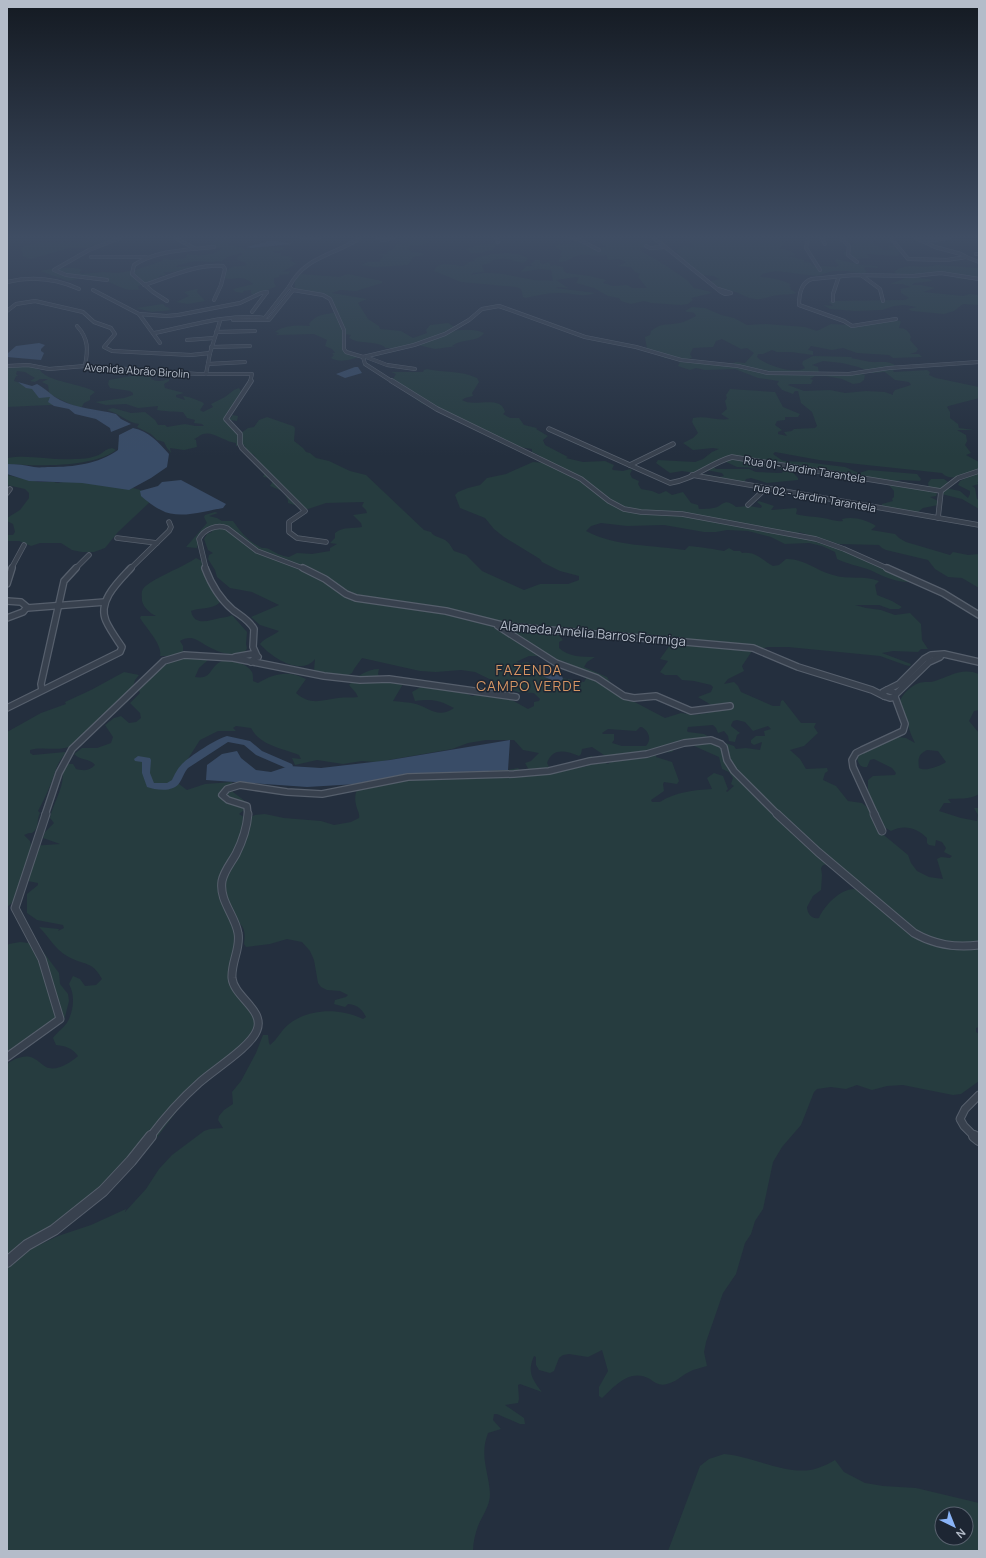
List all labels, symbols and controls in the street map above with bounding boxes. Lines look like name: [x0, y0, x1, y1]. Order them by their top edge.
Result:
street label: Avenida Abrão Birolin: [84, 359, 190, 381]
street label: Rua 01- Jardim Tarantela: [743, 452, 867, 486]
street label: rua 02 - Jardim Tarantela: [753, 479, 877, 515]
street label: Alameda Amélia Barros Formiga: [499, 616, 687, 650]
district label: FAZENDA CAMPO VERDE: [476, 660, 582, 695]
north arrow: [934, 1506, 974, 1546]
text: N: [953, 1525, 969, 1542]

